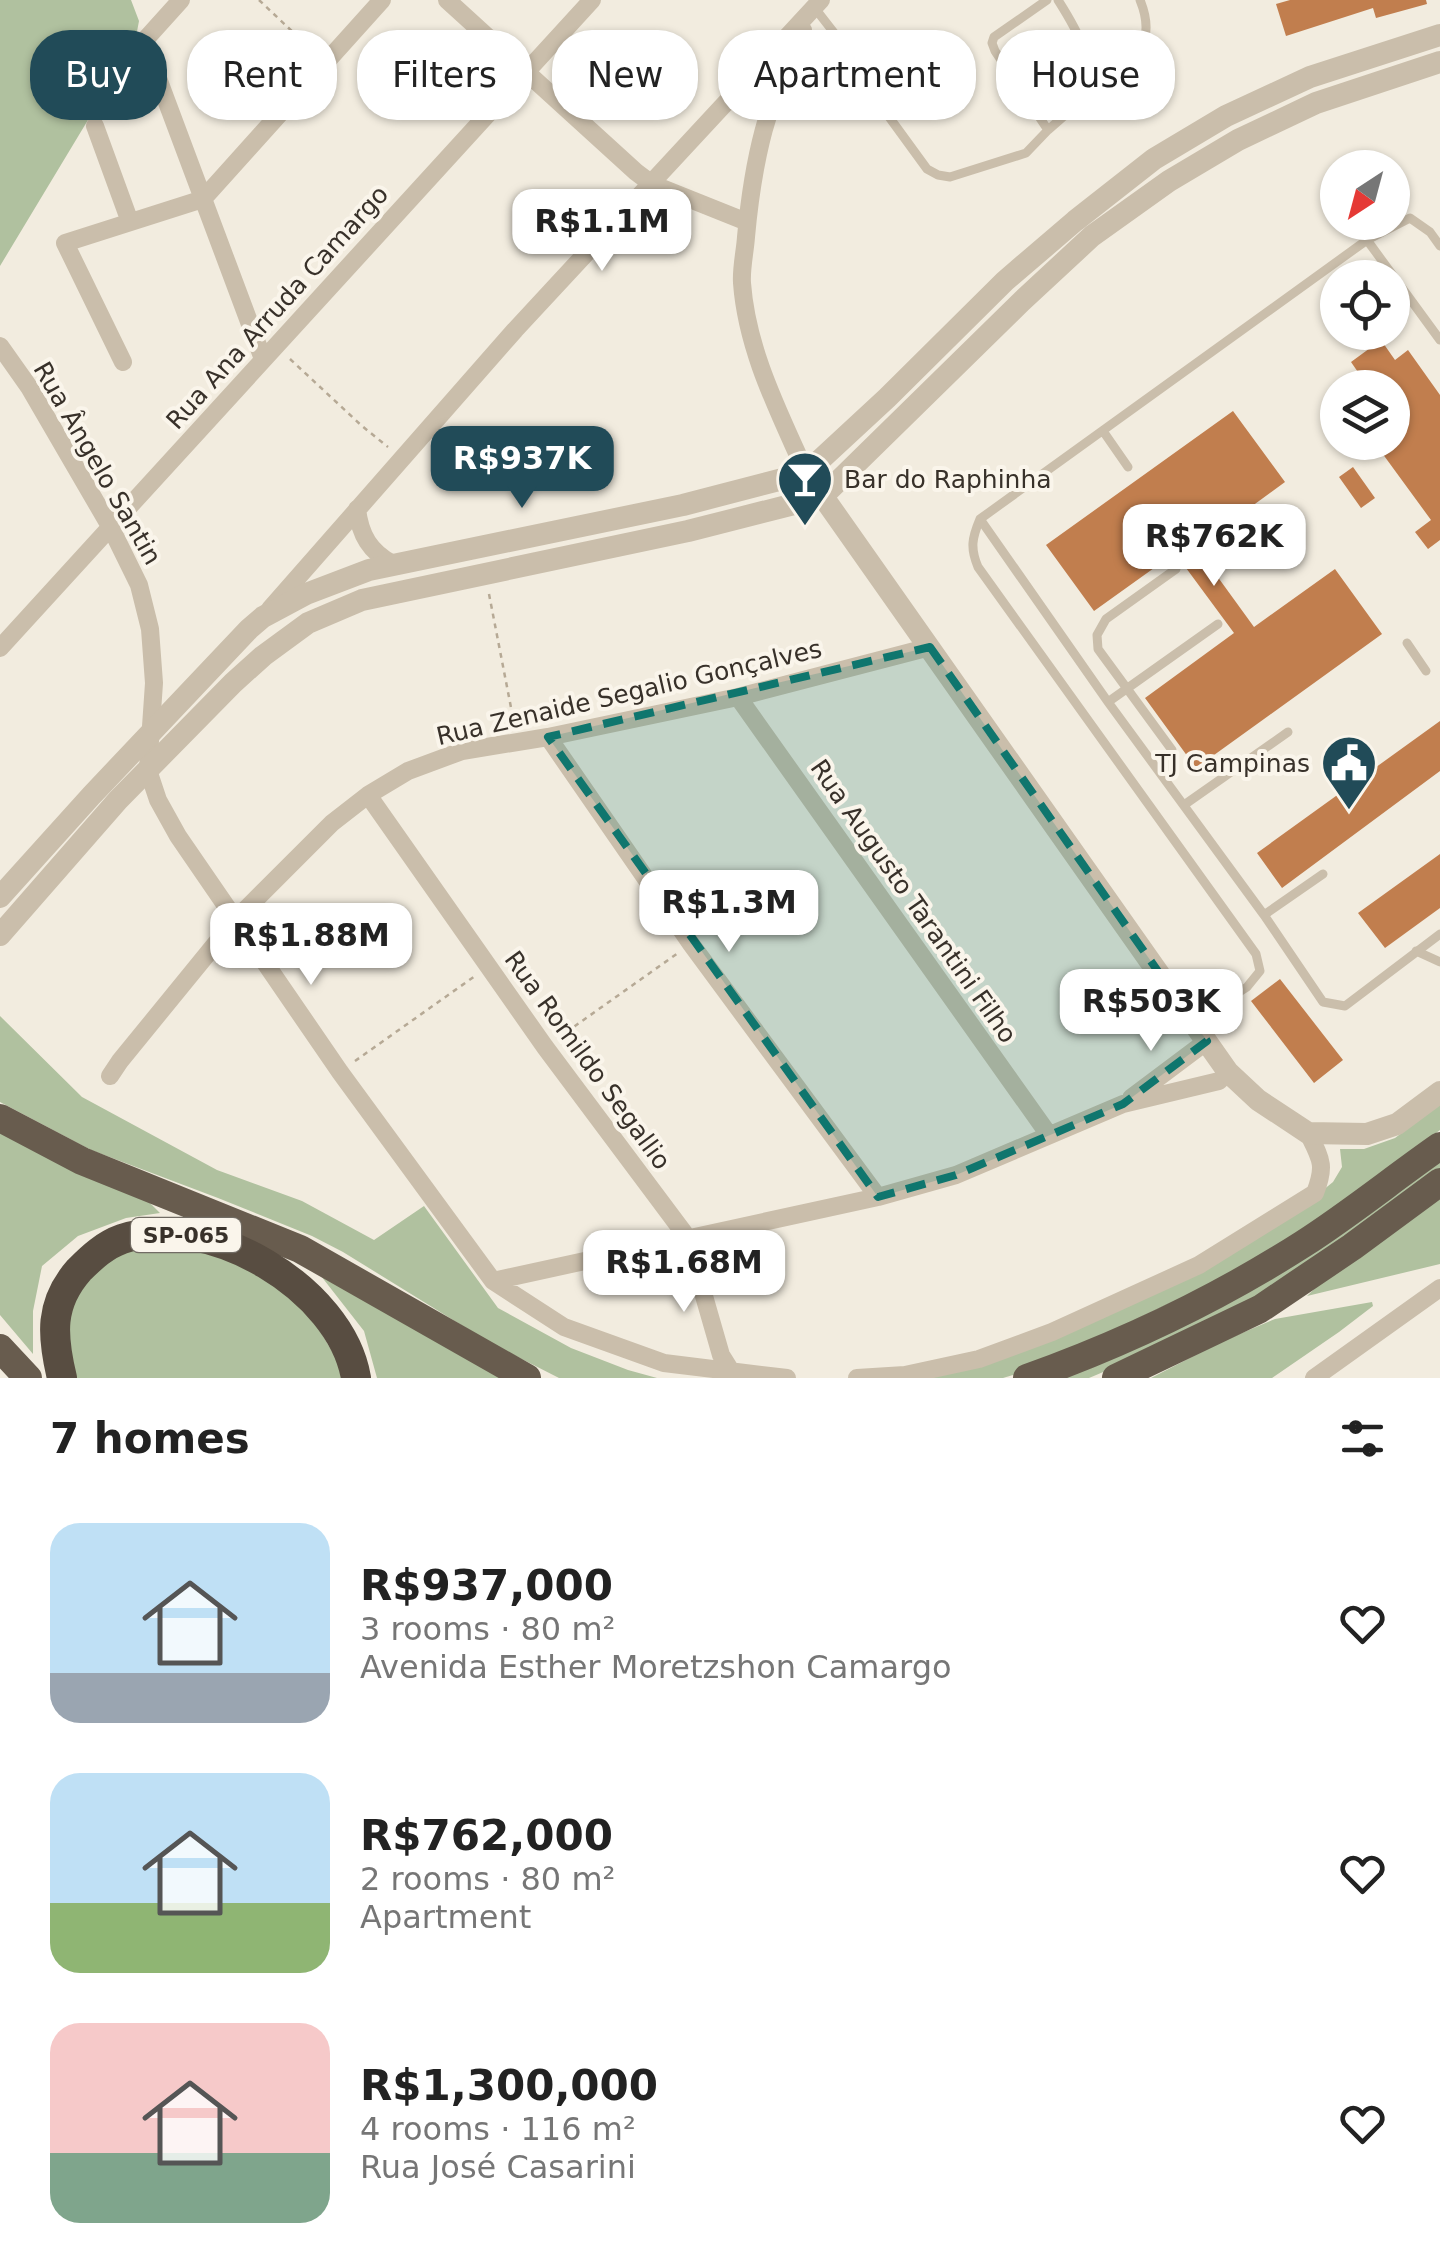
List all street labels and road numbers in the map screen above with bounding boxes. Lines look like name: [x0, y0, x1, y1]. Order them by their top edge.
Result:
street label: Rua Ana Arruda Camargo: [160, 180, 394, 435]
street label: Rua Ângelo Santin: [28, 357, 167, 570]
street label: Rua Zenaide Segalio Gonçalves: [434, 634, 825, 751]
street label: Rua Augusto Tarantini Filho: [804, 754, 1023, 1048]
street label: Rua Romildo Segallio: [499, 945, 677, 1175]
road number: SP-065: [131, 1218, 241, 1252]

